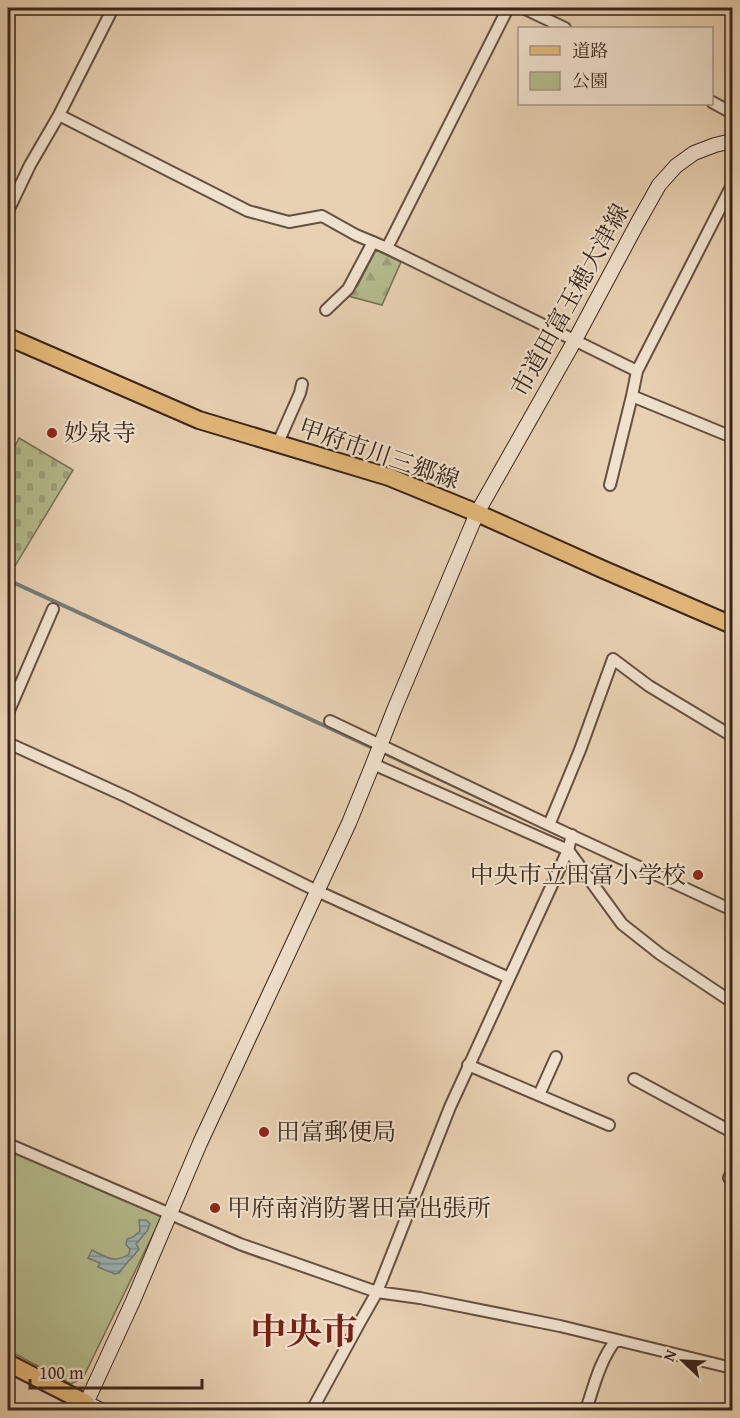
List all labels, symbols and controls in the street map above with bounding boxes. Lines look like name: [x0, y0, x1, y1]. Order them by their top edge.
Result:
legend: [518, 27, 713, 105]
text: 道路: [572, 37, 608, 64]
text: 公園: [572, 67, 608, 94]
street label: 市道田富玉穂大津線: [502, 197, 637, 403]
street label: 甲府市川三郷線: [294, 410, 464, 497]
place label: 妙泉寺: [64, 415, 136, 450]
marker: 妙泉寺: [45, 426, 59, 440]
place label: 中央市立田富小学校: [470, 857, 686, 892]
marker: 中央市立田富小学校: [691, 868, 705, 882]
place label: 田富郵便局: [276, 1114, 396, 1149]
marker: 田富郵便局: [257, 1125, 271, 1139]
place label: 甲府南消防署田富出張所: [227, 1190, 491, 1225]
marker: 甲府南消防署田富出張所: [208, 1201, 222, 1215]
district label: 中央市: [250, 1304, 358, 1357]
north arrow: [653, 1331, 713, 1391]
text: N: [656, 1345, 682, 1365]
scale bar: [30, 1352, 202, 1390]
text: 100 m: [39, 1359, 84, 1386]

